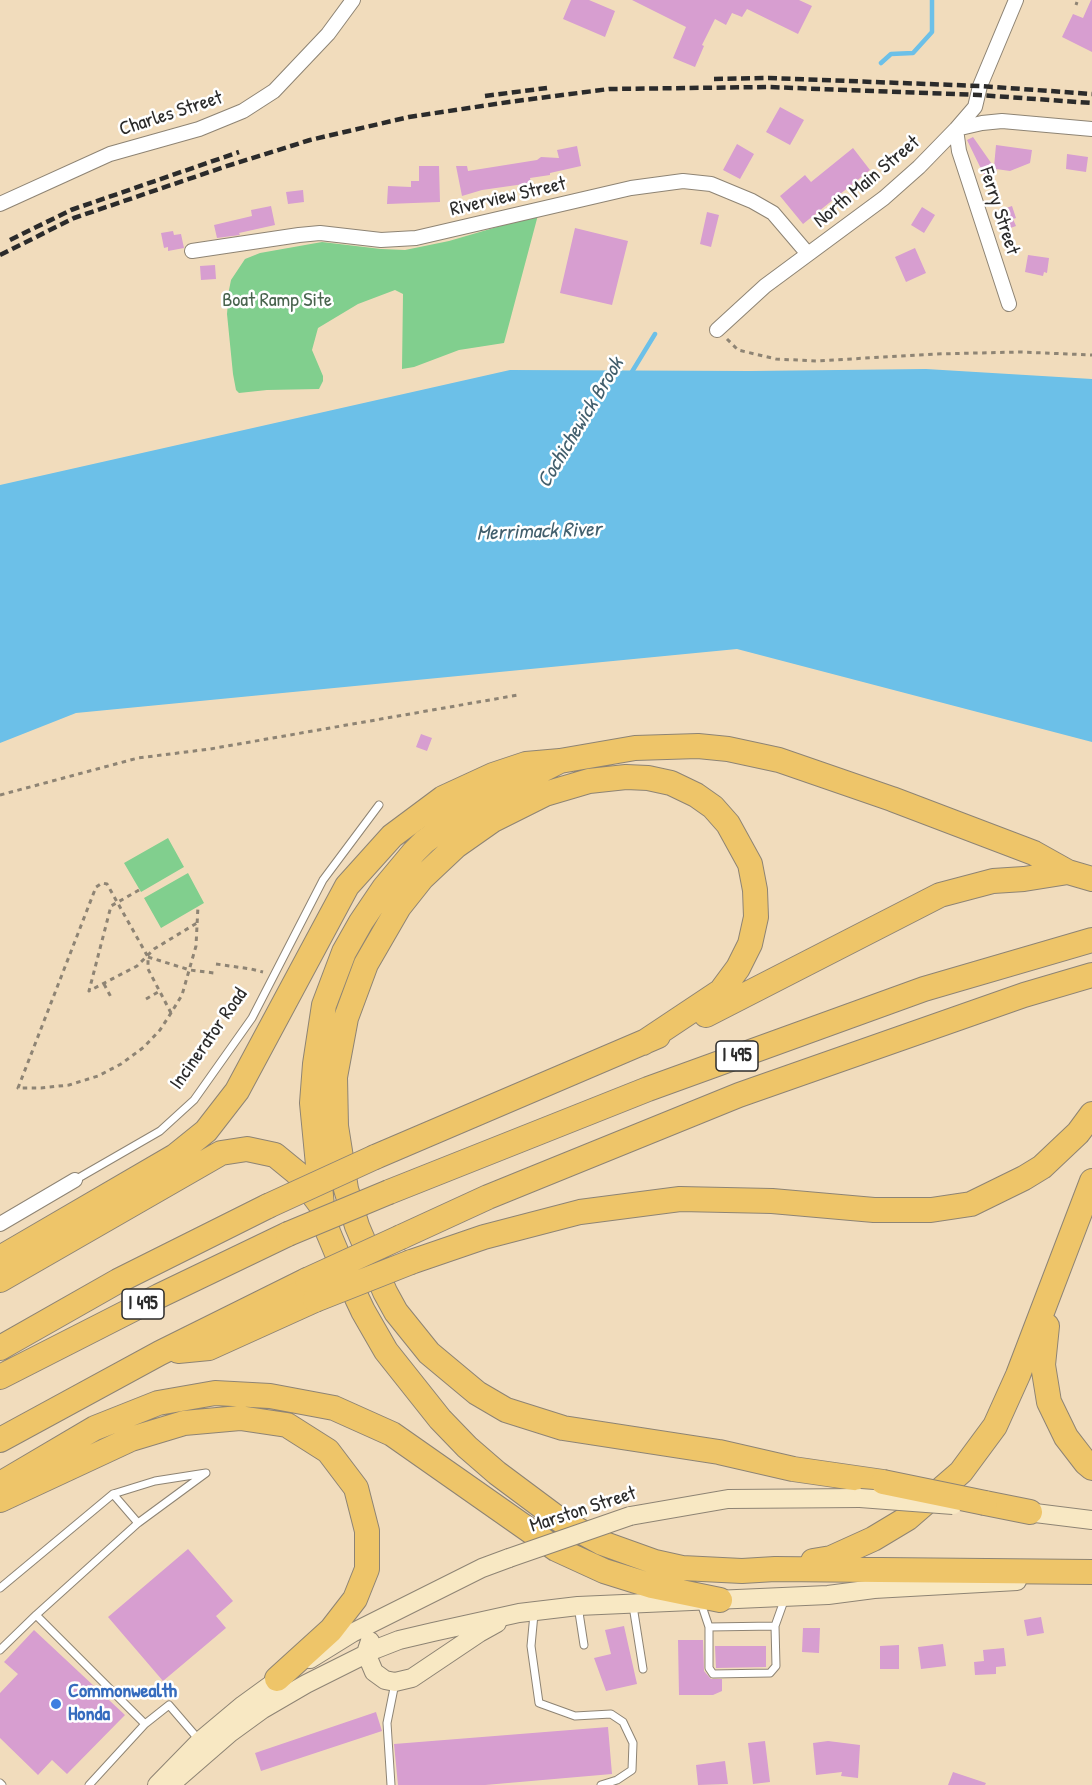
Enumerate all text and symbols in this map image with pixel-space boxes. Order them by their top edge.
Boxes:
street label: Charles Street [116,86,226,142]
street label: North Main Street [809,131,925,233]
street label: Ferry Street [974,164,1024,258]
street label: Riverview Street [448,172,568,222]
park label: Boat Ramp Site [222,289,332,313]
water label: Cochichewick Brook [532,353,630,493]
water label: Merrimack River [476,517,602,547]
street label: Incinerator Road [165,984,253,1094]
road number: I 495 [716,1041,758,1071]
road number: I 495 [122,1289,164,1319]
street label: Marston Street [527,1482,639,1538]
place label: Commonwealth Honda [68,1680,177,1727]
marker: Commonwealth Honda [49,1697,63,1711]

